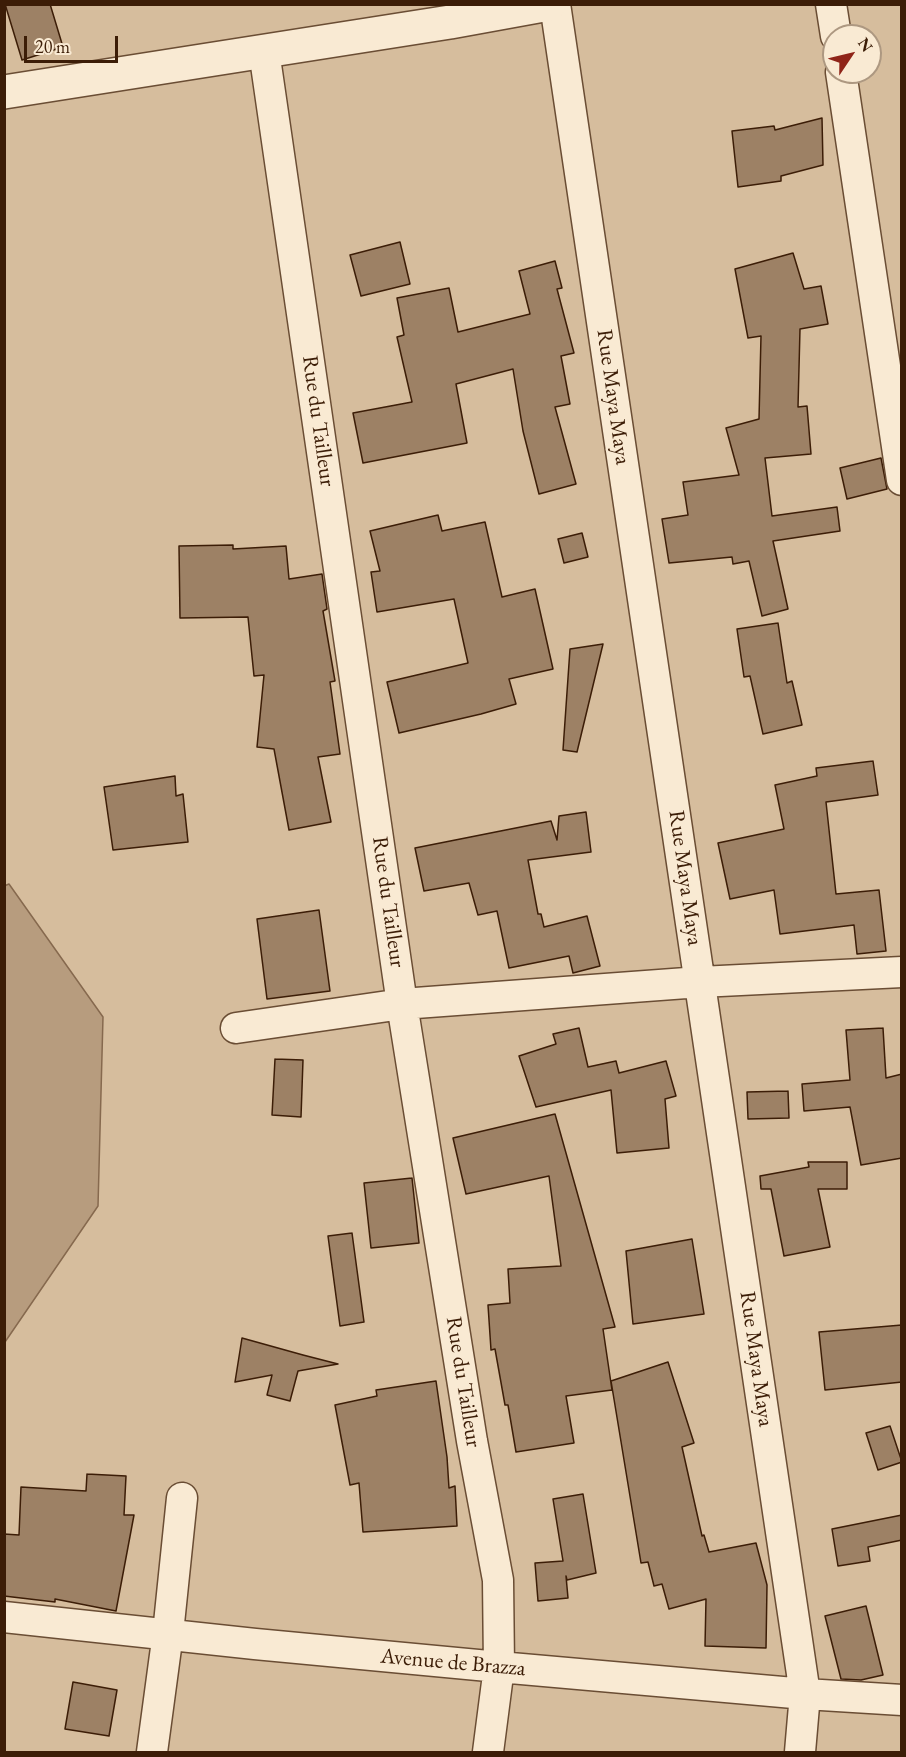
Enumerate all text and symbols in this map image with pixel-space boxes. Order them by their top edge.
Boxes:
scale bar [27,24,122,62]
north arrow [822,24,882,84]
text: N [853,33,878,56]
text: 20 m [35,35,70,58]
street label: Rue Maya Maya [590,327,636,467]
street label: Rue du Tailleur [296,354,340,488]
street label: Rue Maya Maya [662,808,708,948]
street label: Rue du Tailleur [366,835,410,969]
street label: Rue Maya Maya [733,1289,779,1429]
street label: Rue du Tailleur [440,1315,486,1449]
street label: Avenue de Brazza [379,1644,527,1682]

